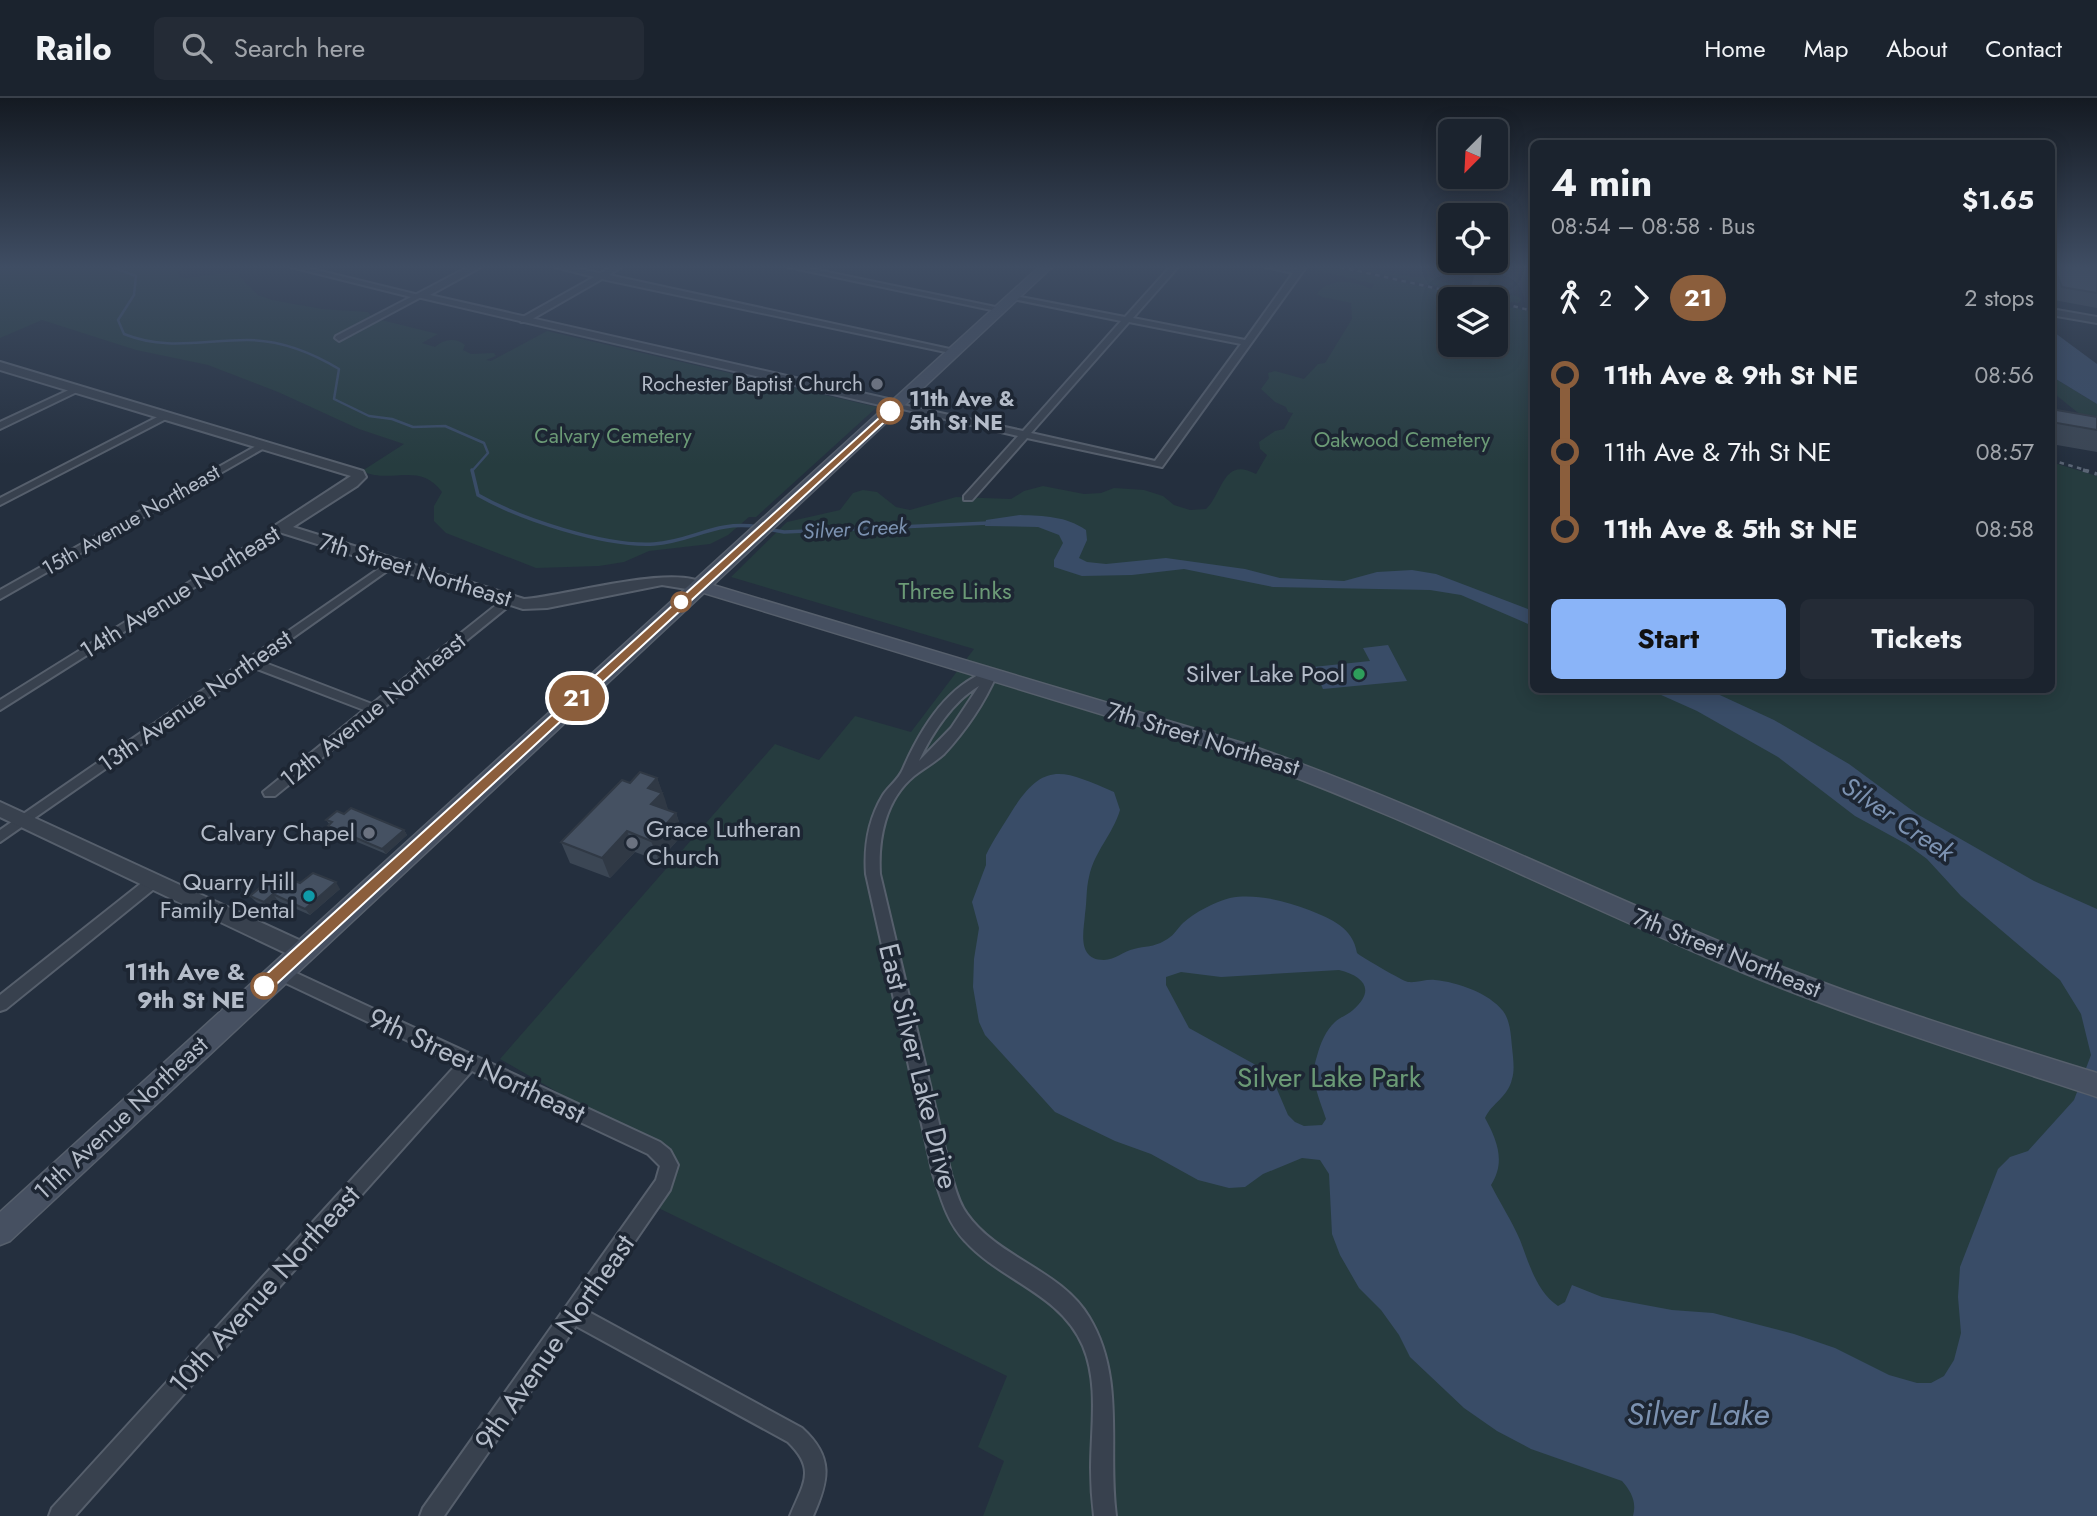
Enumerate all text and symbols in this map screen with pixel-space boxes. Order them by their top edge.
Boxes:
search box [154,17,644,80]
text: Railo [35,25,112,72]
icon: search [178,29,216,67]
text: Search here [234,29,365,67]
text: Home [1704,31,1766,66]
text: Map [1804,31,1848,66]
text: About [1886,31,1947,66]
text: Contact [1985,31,2062,66]
north arrow [1438,119,1508,189]
map controls [1438,119,1508,357]
text: 4 min [1551,155,1652,210]
text: $1.65 [1962,181,2034,219]
button: locate [1438,203,1508,273]
text: 08:54 – 08:58 · Bus [1551,209,1755,243]
icon: walk [1551,279,1589,317]
icon: forward [1622,279,1660,317]
text: 21 [1684,280,1712,315]
text: 2 [1599,281,1612,315]
text: 2 stops [1964,281,2034,315]
button: layers [1438,287,1508,357]
text: 11th Ave & 9th St NE [1603,356,1858,394]
text: 08:56 [1975,358,2034,392]
place label: Rochester Baptist Church [642,369,863,399]
marker: Rochester Baptist Church [869,376,885,392]
place label: 11th Ave & 5th St NE [909,384,1015,438]
marker: 11th Ave & 5th St NE [877,398,903,424]
park label: Calvary Cemetery [534,421,692,451]
park label: Oakwood Cemetery [1314,425,1491,455]
text: 11th Ave & 7th St NE [1603,433,1832,471]
text: 08:57 [1976,435,2034,469]
street label: 15th Avenue Northeast [37,457,225,583]
text: 11th Ave & 5th St NE [1603,510,1858,548]
water label: Silver Creek [802,511,909,547]
text: 08:58 [1975,512,2034,546]
street label: 14th Avenue Northeast [73,516,287,667]
street label: 7th Street Northeast [314,524,516,616]
park label: Three Links [898,573,1012,608]
unlabelled marker [671,592,691,612]
button: Start [1551,599,1786,679]
button: Tickets [1800,599,2034,679]
street label: 13th Avenue Northeast [91,620,299,781]
street label: 12th Avenue Northeast [272,624,473,795]
place label: Silver Lake Pool [1186,656,1345,691]
marker: Silver Lake Pool [1351,666,1367,682]
line badge: 21 [546,675,608,721]
text: 21 [563,680,591,715]
street label: 7th Street Northeast [1102,693,1304,785]
water label: Silver Creek [1834,767,1964,872]
place label: Grace Lutheran Church [646,811,801,874]
place label: Calvary Chapel [201,815,355,850]
marker: Calvary Chapel [361,825,377,841]
marker: Grace Lutheran Church [624,835,640,851]
place label: Quarry Hill Family Dental [160,864,295,927]
marker: Quarry Hill Family Dental [301,888,317,904]
street label: 7th Street Northeast [1628,899,1827,1006]
street label: East Silver Lake Drive [868,939,969,1193]
place label: 11th Ave & 9th St NE [124,954,245,1017]
marker: 11th Ave & 9th St NE [251,973,277,999]
street label: 9th Street Northeast [362,997,592,1134]
street label: 11th Avenue Northeast [26,1027,216,1208]
park label: Silver Lake Park [1237,1057,1422,1098]
street label: 10th Avenue Northeast [159,1176,370,1403]
street label: 9th Avenue Northeast [464,1226,645,1459]
water label: Silver Lake [1627,1391,1769,1437]

